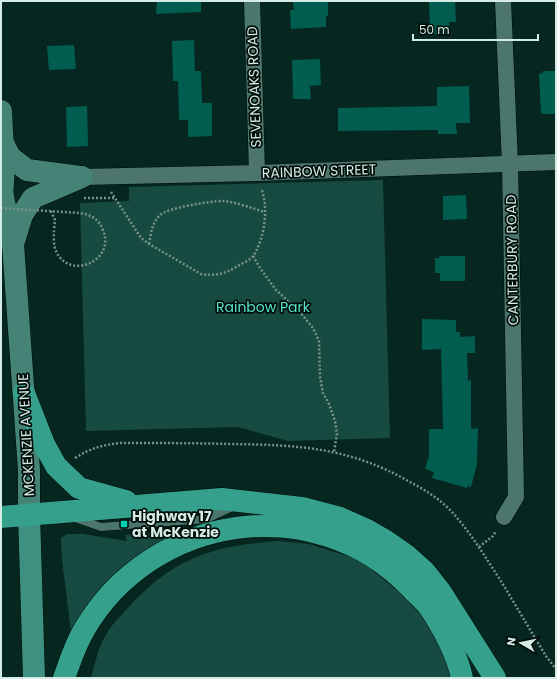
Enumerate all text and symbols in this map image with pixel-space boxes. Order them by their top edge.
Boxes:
scale bar [413,16,538,42]
text: 50 m [419,21,450,38]
street label: SEVENOAKS ROAD [242,26,266,148]
street label: RAINBOW STREET [261,159,377,183]
street label: CANTERBURY ROAD [501,194,523,326]
park label: Rainbow Park [216,297,311,317]
street label: MCKENZIE AVENUE [13,373,39,497]
place label: Highway 17 at McKenzie [132,506,219,542]
marker: Highway 17 at McKenzie [119,519,129,529]
north arrow [501,623,541,663]
text: N [503,636,520,647]

